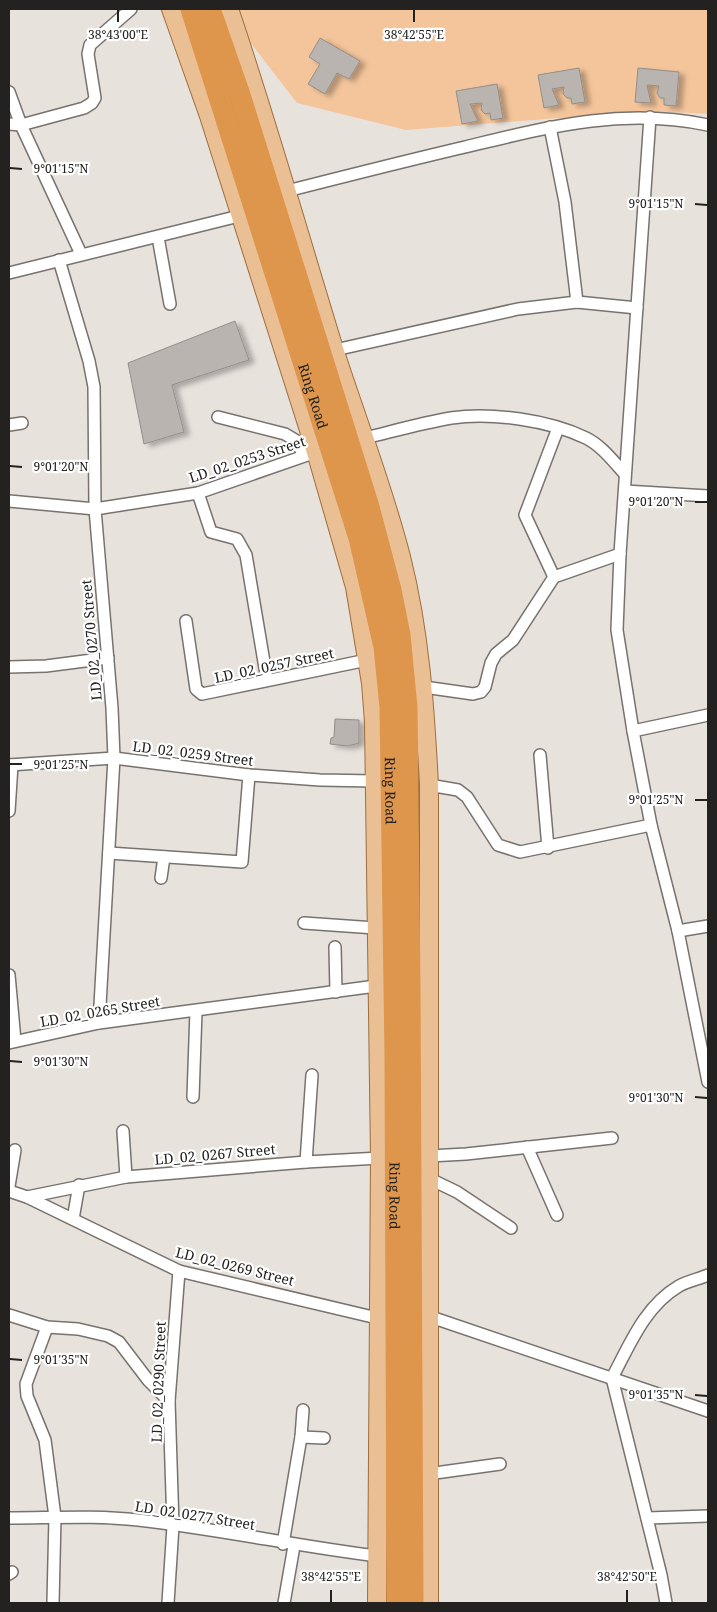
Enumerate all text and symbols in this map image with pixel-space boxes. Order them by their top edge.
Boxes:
text: 38°43'00"E [88,26,148,43]
text: 38°42'55"E [384,26,444,43]
text: 9°01'15"N [33,160,89,177]
text: 9°01'15"N [628,195,684,212]
street label: Ring Road [295,361,333,431]
street label: LD_02_0253 Street [186,431,308,487]
text: 9°01'20"N [33,458,89,475]
text: 9°01'20"N [628,493,684,510]
street label: LD_02_0270 Street [76,579,106,701]
street label: LD_02_0257 Street [213,643,335,687]
street label: LD_02_0259 Street [132,736,254,770]
text: 9°01'25"N [33,756,89,773]
street label: Ring Road [381,757,401,825]
text: 9°01'25"N [628,791,684,808]
street label: LD_02_0265 Street [39,991,161,1031]
text: 9°01'30"N [33,1053,89,1070]
text: 9°01'30"N [628,1089,684,1106]
street label: LD_02_0267 Street [154,1139,276,1169]
street label: Ring Road [386,1162,405,1230]
street label: LD_02_0269 Street [174,1242,296,1290]
street label: LD_02_0290 Street [146,1321,170,1443]
text: 9°01'35"N [33,1351,89,1368]
text: 9°01'35"N [628,1386,684,1403]
street label: LD_02_0277 Street [134,1496,257,1534]
text: 38°42'55"E [301,1568,361,1585]
text: 38°42'50"E [597,1568,657,1585]

